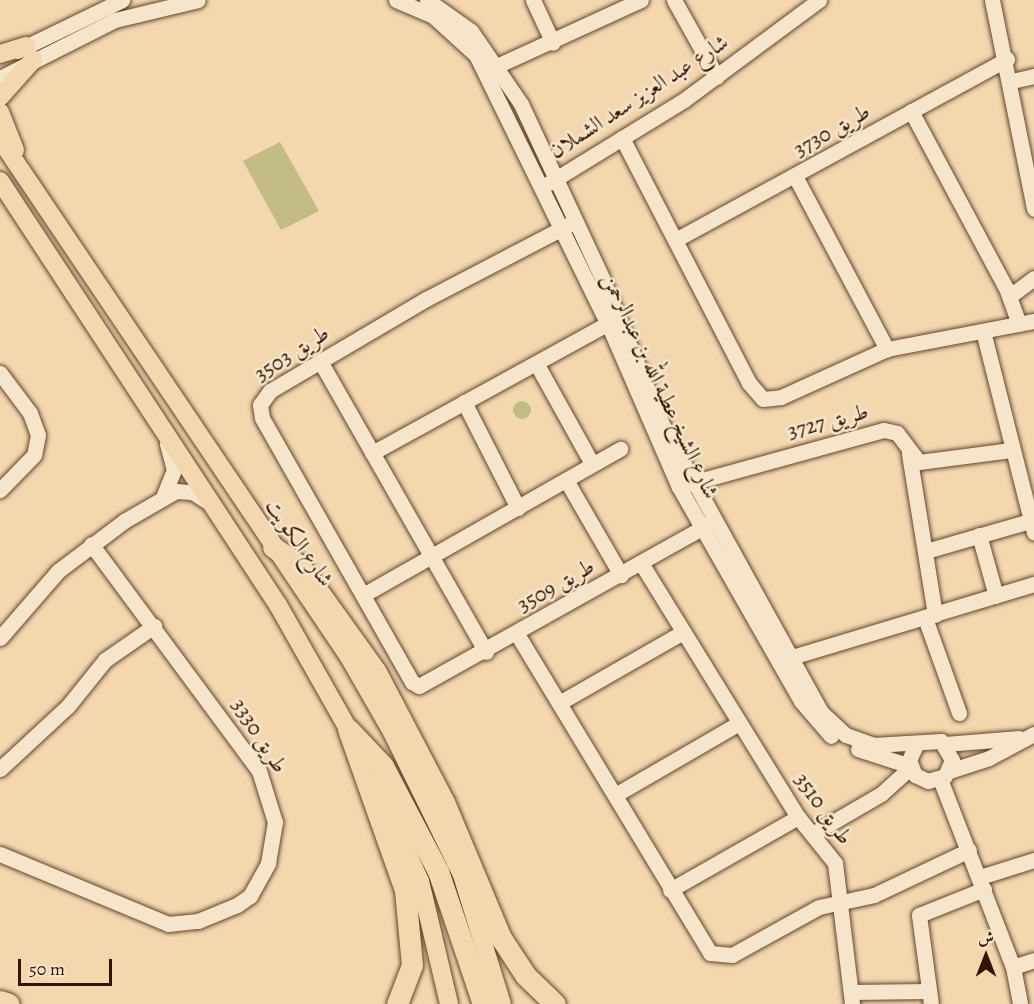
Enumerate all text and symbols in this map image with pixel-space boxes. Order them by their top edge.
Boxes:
street label: شارع عبد العزيز سعد الشملان [544,29,734,165]
street label: طريق 3730 [789,99,875,163]
street label: شارع الشيخ عطية الله بن عبدالرحمن [596,269,724,503]
street label: طريق 3503 [250,320,334,388]
street label: طريق 3727 [785,399,871,445]
street label: شارع الكويت [259,494,339,592]
street label: طريق 3509 [513,553,599,619]
street label: طريق 3330 [225,694,293,778]
street label: طريق 3510 [788,768,858,850]
north arrow [956,926,1016,986]
text: ش [978,927,994,949]
scale bar [21,947,116,985]
text: 50 m [29,957,65,981]

